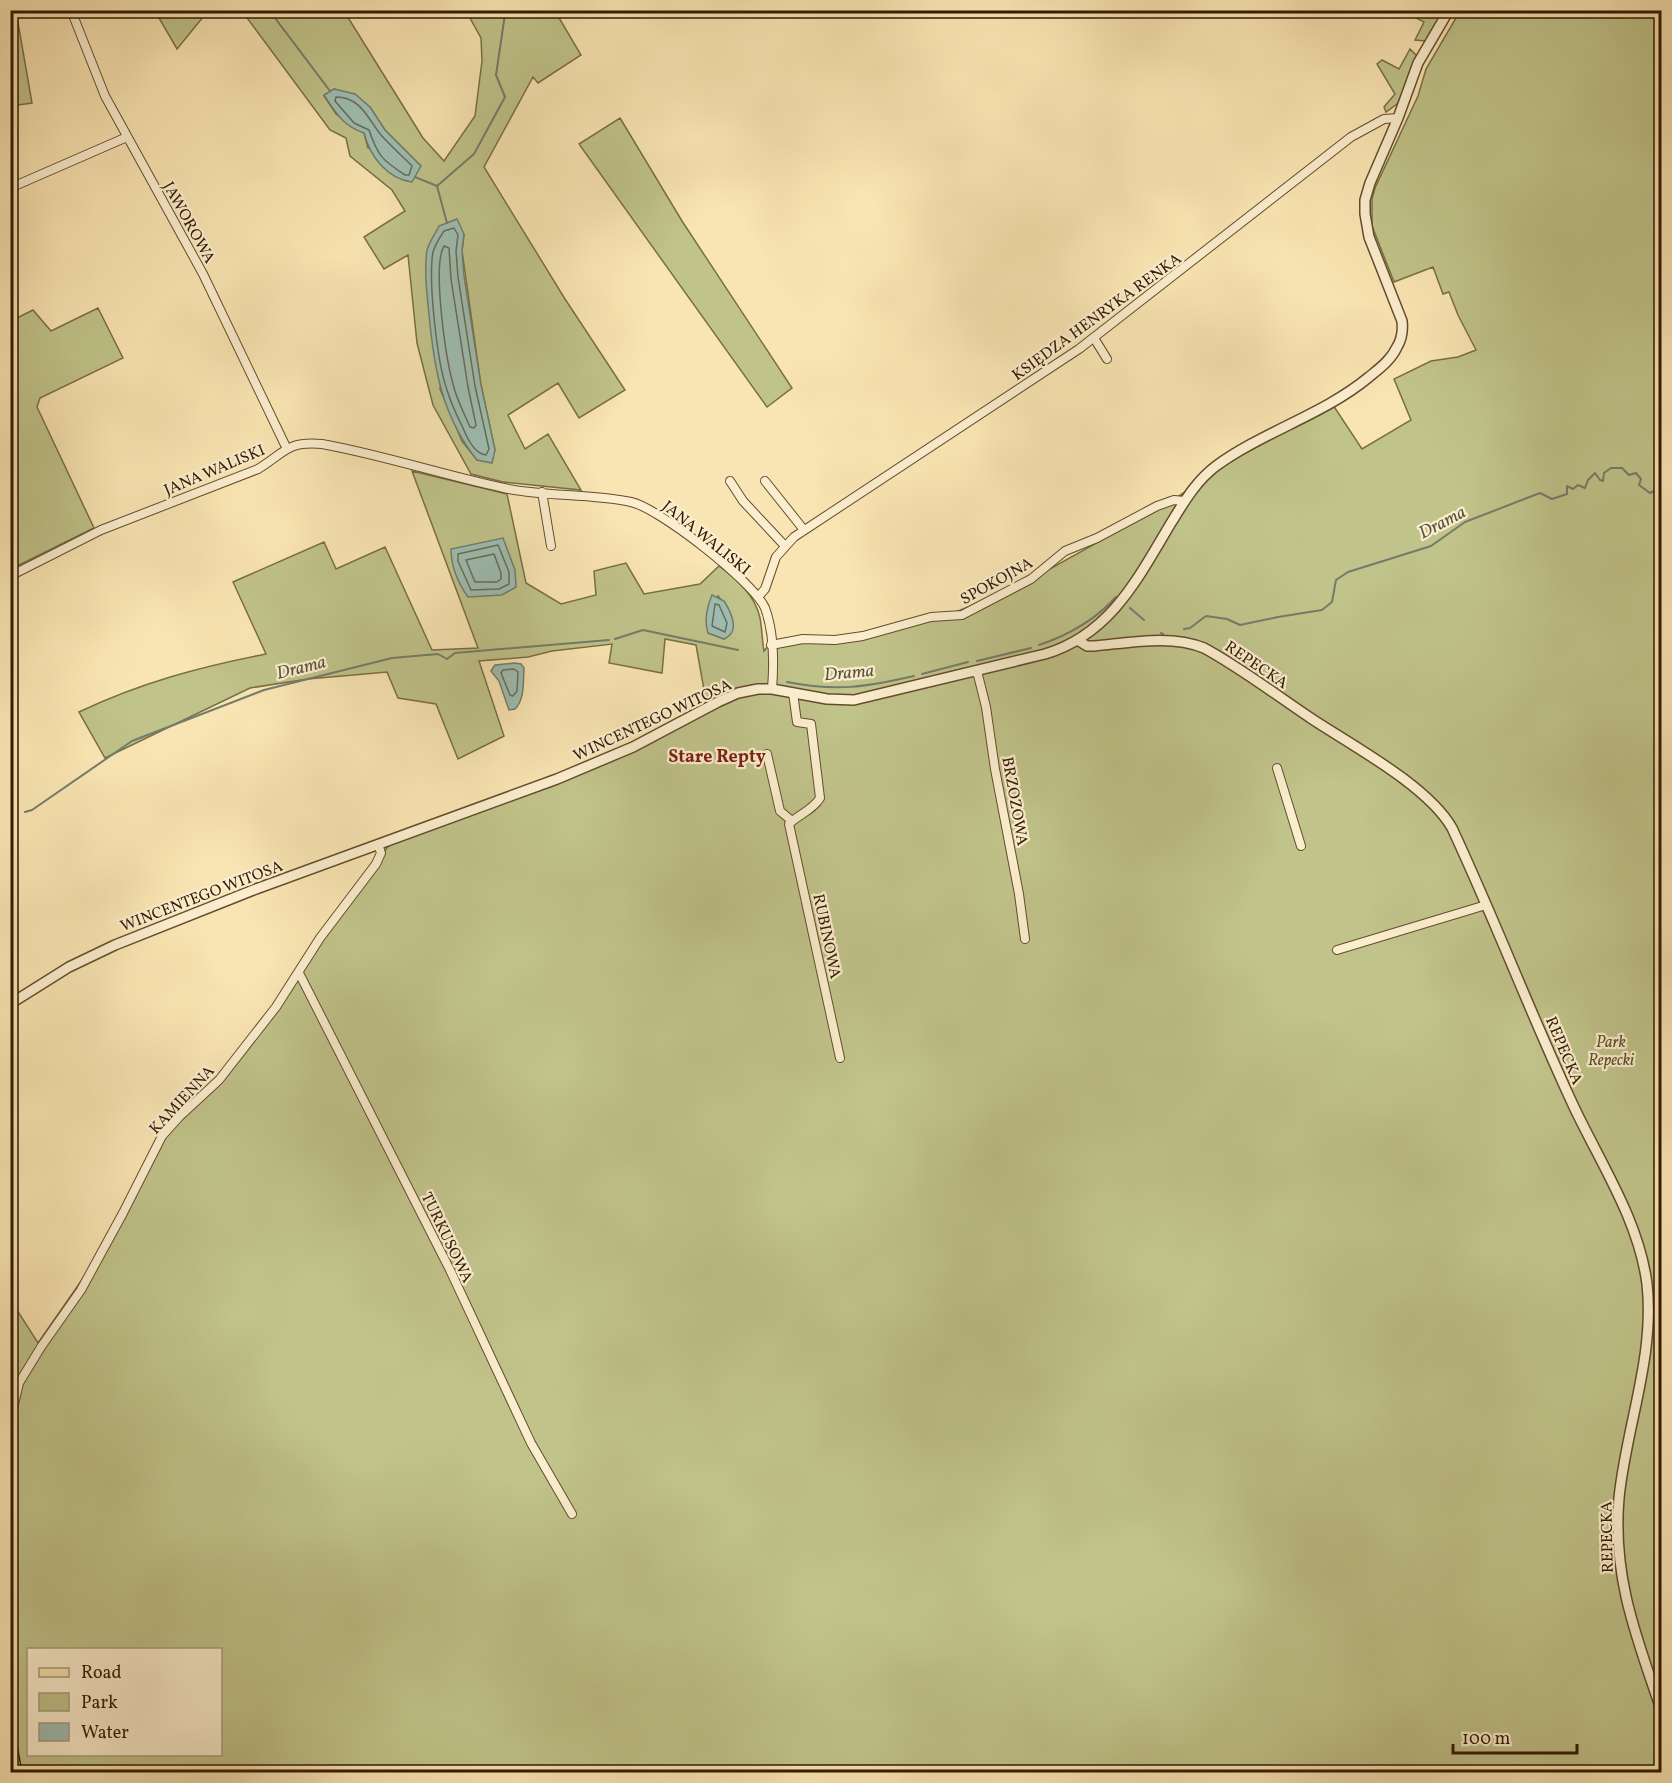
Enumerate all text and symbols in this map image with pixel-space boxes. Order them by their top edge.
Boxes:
street label: JAWOROWA [157,178,220,268]
street label: KSIĘDZA HENRYKA RENKA [1008,249,1186,387]
street label: JANA WALISKI [161,440,269,502]
street label: JANA WALISKI [657,496,755,581]
water label: Drama [1415,500,1471,546]
street label: SPOKOJNA [957,553,1037,611]
street label: REPECKA [1220,636,1292,695]
water label: Drama [274,650,329,687]
water label: Drama [823,659,875,688]
street label: WINCENTEGO WITOSA [570,674,736,767]
district label: Stare Repty [668,745,766,770]
street label: BRZOZOWA [995,755,1033,848]
street label: WINCENTEGO WITOSA [117,856,286,938]
street label: RUBINOWA [806,892,846,981]
street label: REPECKA [1539,1013,1587,1088]
park label: Park Repecki [1588,1032,1635,1072]
street label: KAMIENNA [145,1061,220,1140]
street label: TURKUSOWA [415,1189,478,1287]
street label: REPECKA [1596,1501,1620,1573]
legend [27,1648,222,1756]
text: Road [81,1661,122,1686]
text: Park [81,1691,118,1716]
scale bar [1453,1717,1578,1755]
text: Water [81,1721,129,1746]
text: 100 m [1462,1727,1511,1752]

